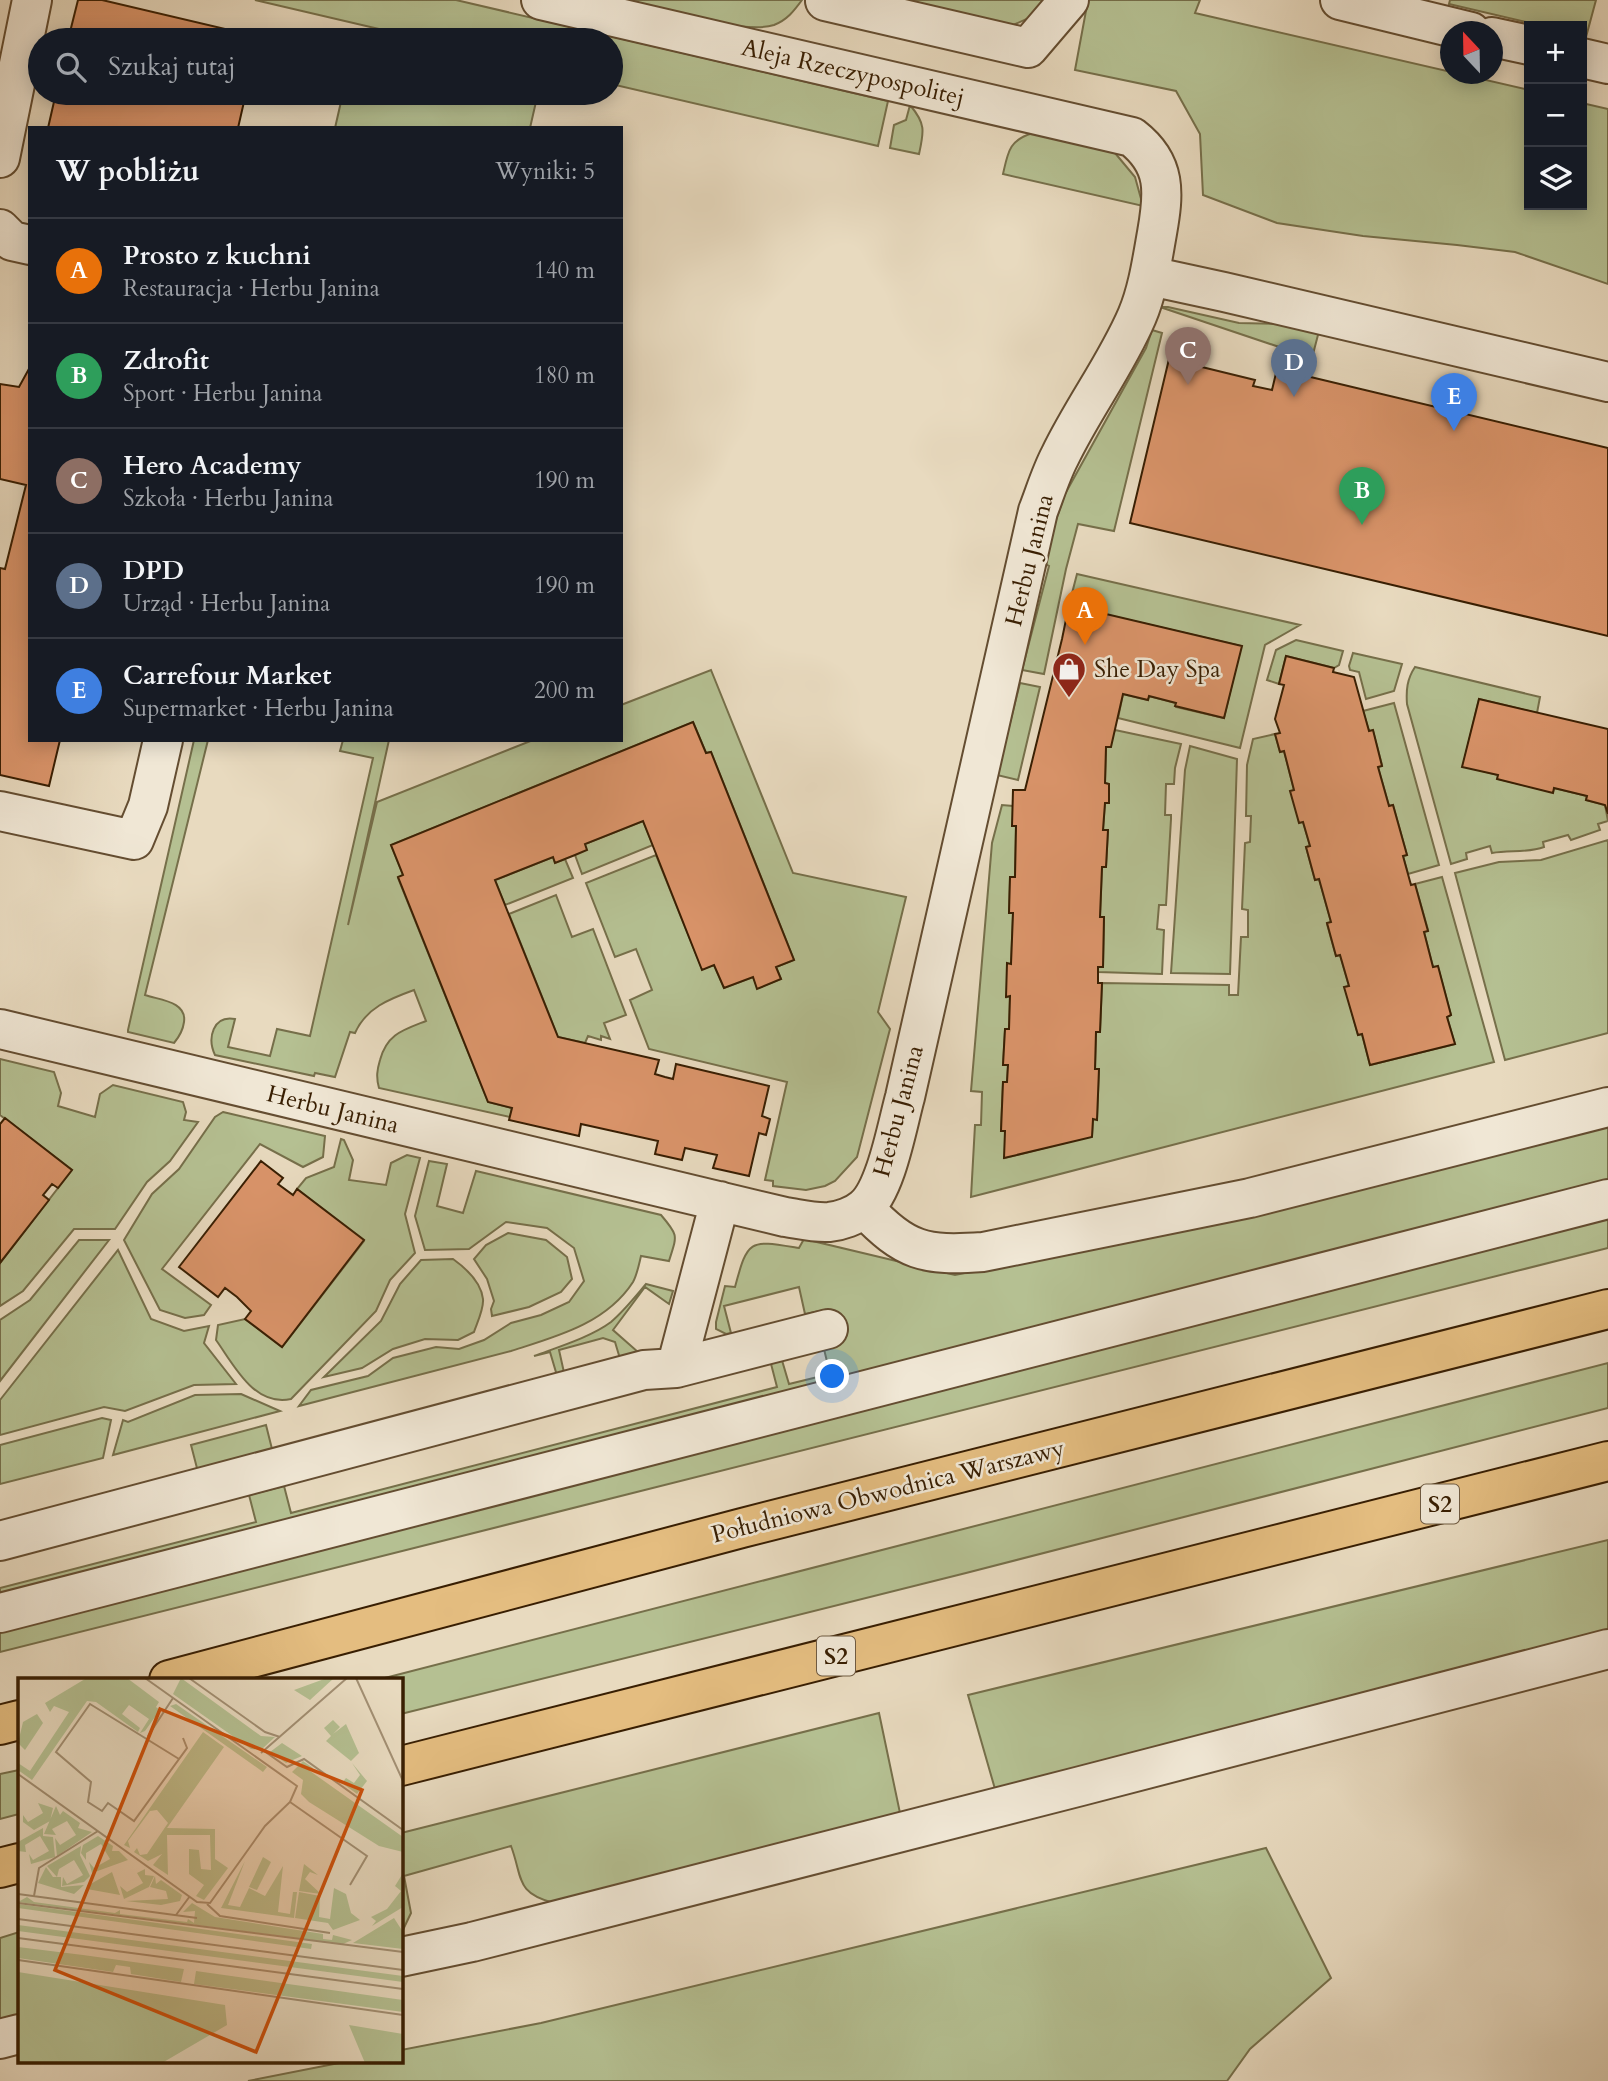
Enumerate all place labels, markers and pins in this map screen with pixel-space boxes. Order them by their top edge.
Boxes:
pin: C [1165,327,1211,385]
pin: D [1271,339,1317,397]
pin: E [1431,373,1477,431]
pin: B [1339,467,1385,525]
pin: A [1062,587,1108,645]
shop icon: She Day Spa [1050,650,1088,699]
place label: She Day Spa [1094,653,1221,686]

